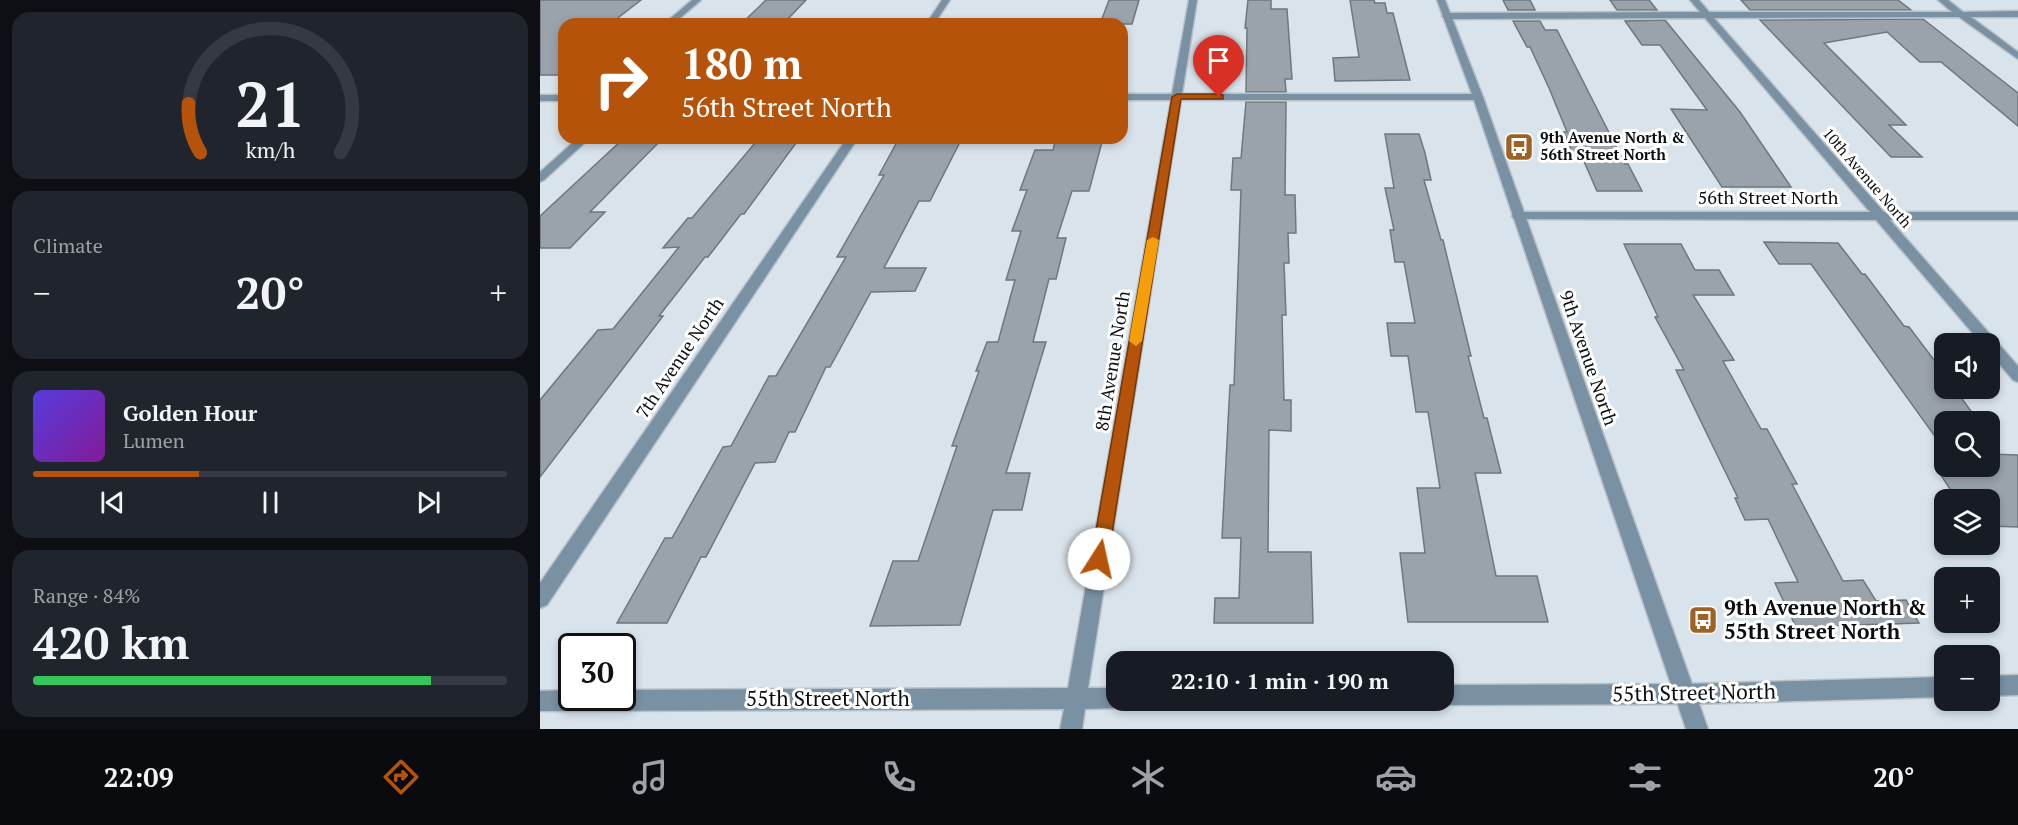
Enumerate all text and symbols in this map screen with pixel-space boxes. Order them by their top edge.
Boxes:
text: 180 m [681,35,802,91]
pin [1193,35,1244,97]
icon: right [582,42,660,120]
icon: arrive [1202,44,1235,77]
text: 21 [235,62,305,145]
text: 56th Street North [681,89,892,125]
street label: 10th Avenue North [1819,123,1917,232]
place label: 9th Avenue North & 56th Street North [1540,127,1685,164]
bus stop icon: 9th Avenue North & 56th Street North [1503,131,1535,163]
text: km/h [245,136,295,164]
street label: 56th Street North [1698,185,1839,209]
text: Climate [33,232,103,259]
text: 20° [235,262,305,322]
text: − [33,271,51,314]
text: + [489,271,507,314]
street label: 9th Avenue North [1555,287,1623,429]
street label: 8th Avenue North [1089,289,1135,433]
street label: 7th Avenue North [630,292,729,422]
map controls [1934,333,2000,711]
button: sound [1934,333,2000,399]
text: Golden Hour [123,398,257,427]
button: search [1934,411,2000,477]
text: Lumen [123,427,185,454]
icon: previous [96,486,129,519]
icon: pause [254,486,287,519]
icon: next [412,486,445,519]
button: layers [1934,489,2000,555]
position arrow [1067,527,1131,591]
button: + [1934,567,2000,633]
text: Range · 84% [33,582,140,609]
place label: 9th Avenue North & 55th Street North [1724,593,1926,645]
bus stop icon: 9th Avenue North & 55th Street North [1687,604,1719,636]
text: 420 km [33,612,189,672]
speed limit sign: 30 [558,633,636,711]
button: − [1934,645,2000,711]
text: 22:10 · 1 min · 190 m [1171,666,1389,695]
street label: 55th Street North [1612,677,1776,707]
street label: 55th Street North [746,684,910,712]
icon: directions [380,756,422,798]
icon: music [629,756,671,798]
icon: phone [878,756,920,798]
icon: climate [1127,756,1169,798]
icon: car [1375,756,1417,798]
icon: filters [1624,756,1666,798]
text: 22:09 [103,759,174,795]
text: 20° [1873,759,1915,795]

